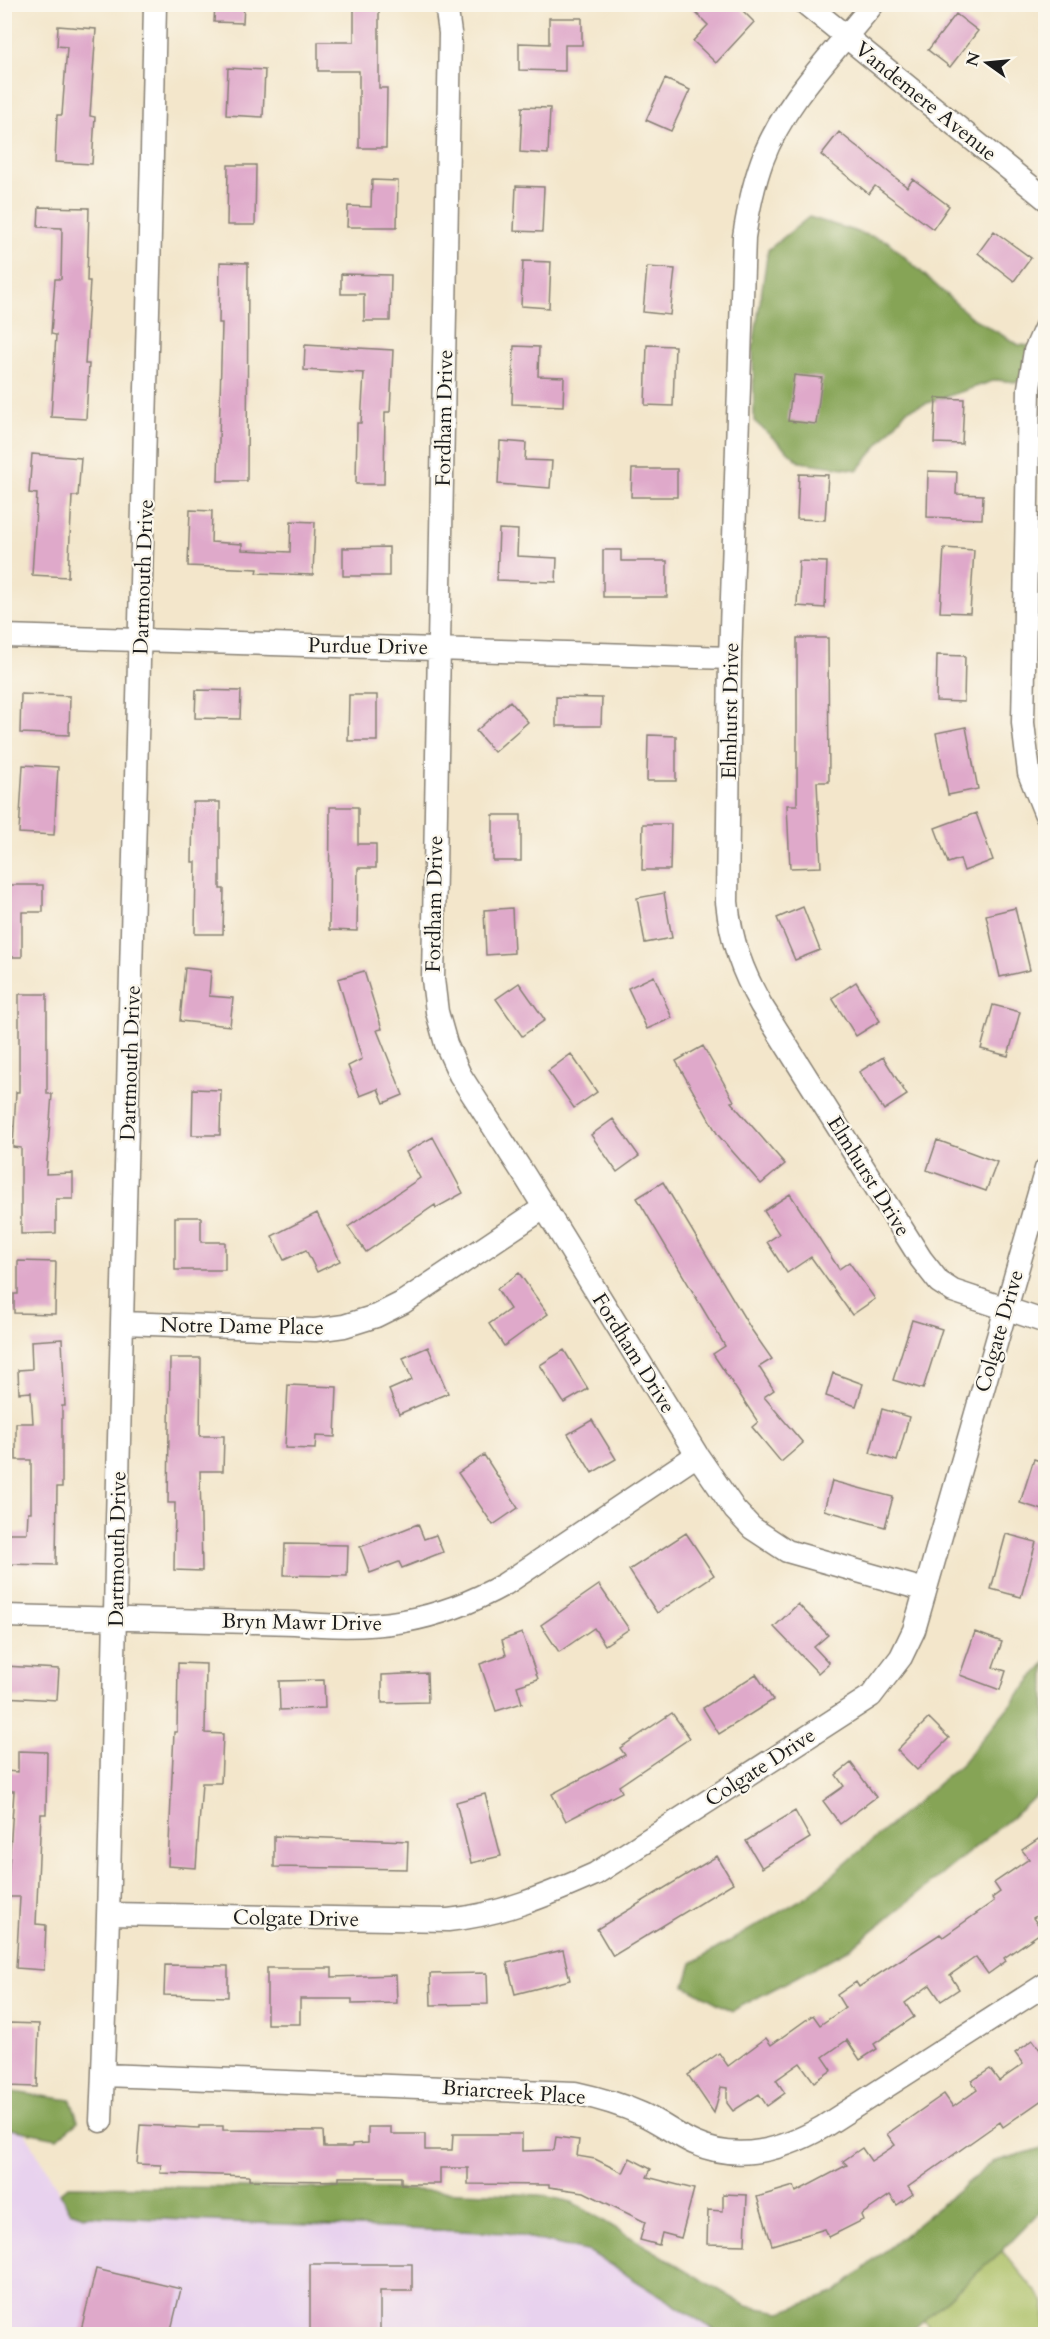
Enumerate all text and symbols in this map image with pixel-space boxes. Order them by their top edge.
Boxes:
north arrow [957,33,1017,93]
street label: Vandemere Avenue [848,35,1003,168]
text: N [961,50,986,69]
street label: Fordham Drive [429,349,460,487]
street label: Dartmouth Drive [126,499,161,655]
street label: Purdue Drive [308,631,428,662]
street label: Elmhurst Drive [715,642,746,780]
street label: Fordham Drive [419,835,450,973]
street label: Dartmouth Drive [113,985,148,1141]
street label: Elmhurst Drive [820,1111,917,1242]
street label: Colgate Drive [968,1266,1031,1396]
street label: Fordham Drive [585,1288,682,1419]
street label: Notre Dame Place [160,1311,324,1342]
street label: Dartmouth Drive [102,1471,133,1627]
street label: Bryn Mawr Drive [222,1607,382,1638]
street label: Colgate Drive [699,1721,821,1814]
street label: Colgate Drive [233,1903,359,1934]
street label: Briarcreek Place [441,2073,587,2112]

